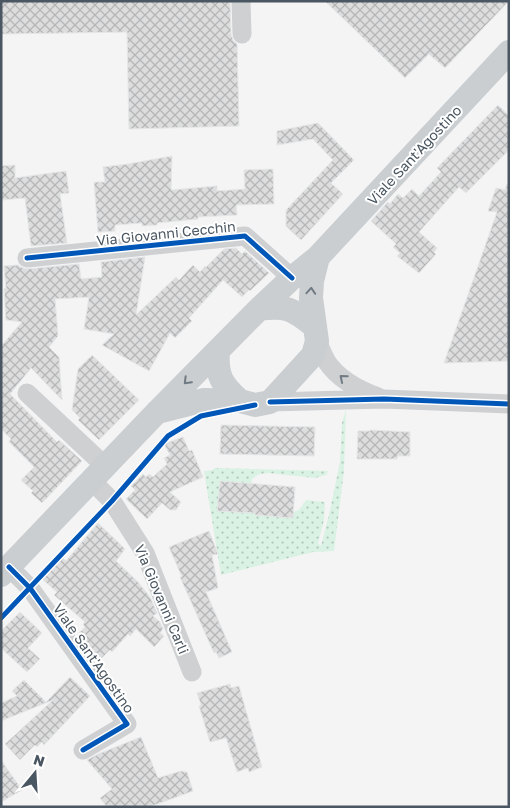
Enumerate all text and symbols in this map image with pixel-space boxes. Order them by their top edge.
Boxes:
street label: Viale Sant'Agostino [363,102,465,208]
street label: Via Giovanni Cecchin [96,217,236,249]
one-way arrow [306,287,317,295]
one-way arrow [340,374,349,383]
one-way arrow [184,376,193,385]
street label: Via Giovanni Carli [131,542,193,656]
street label: Viale Sant'Agostino [50,600,138,716]
north arrow [10,748,60,798]
text: N [31,750,47,770]

